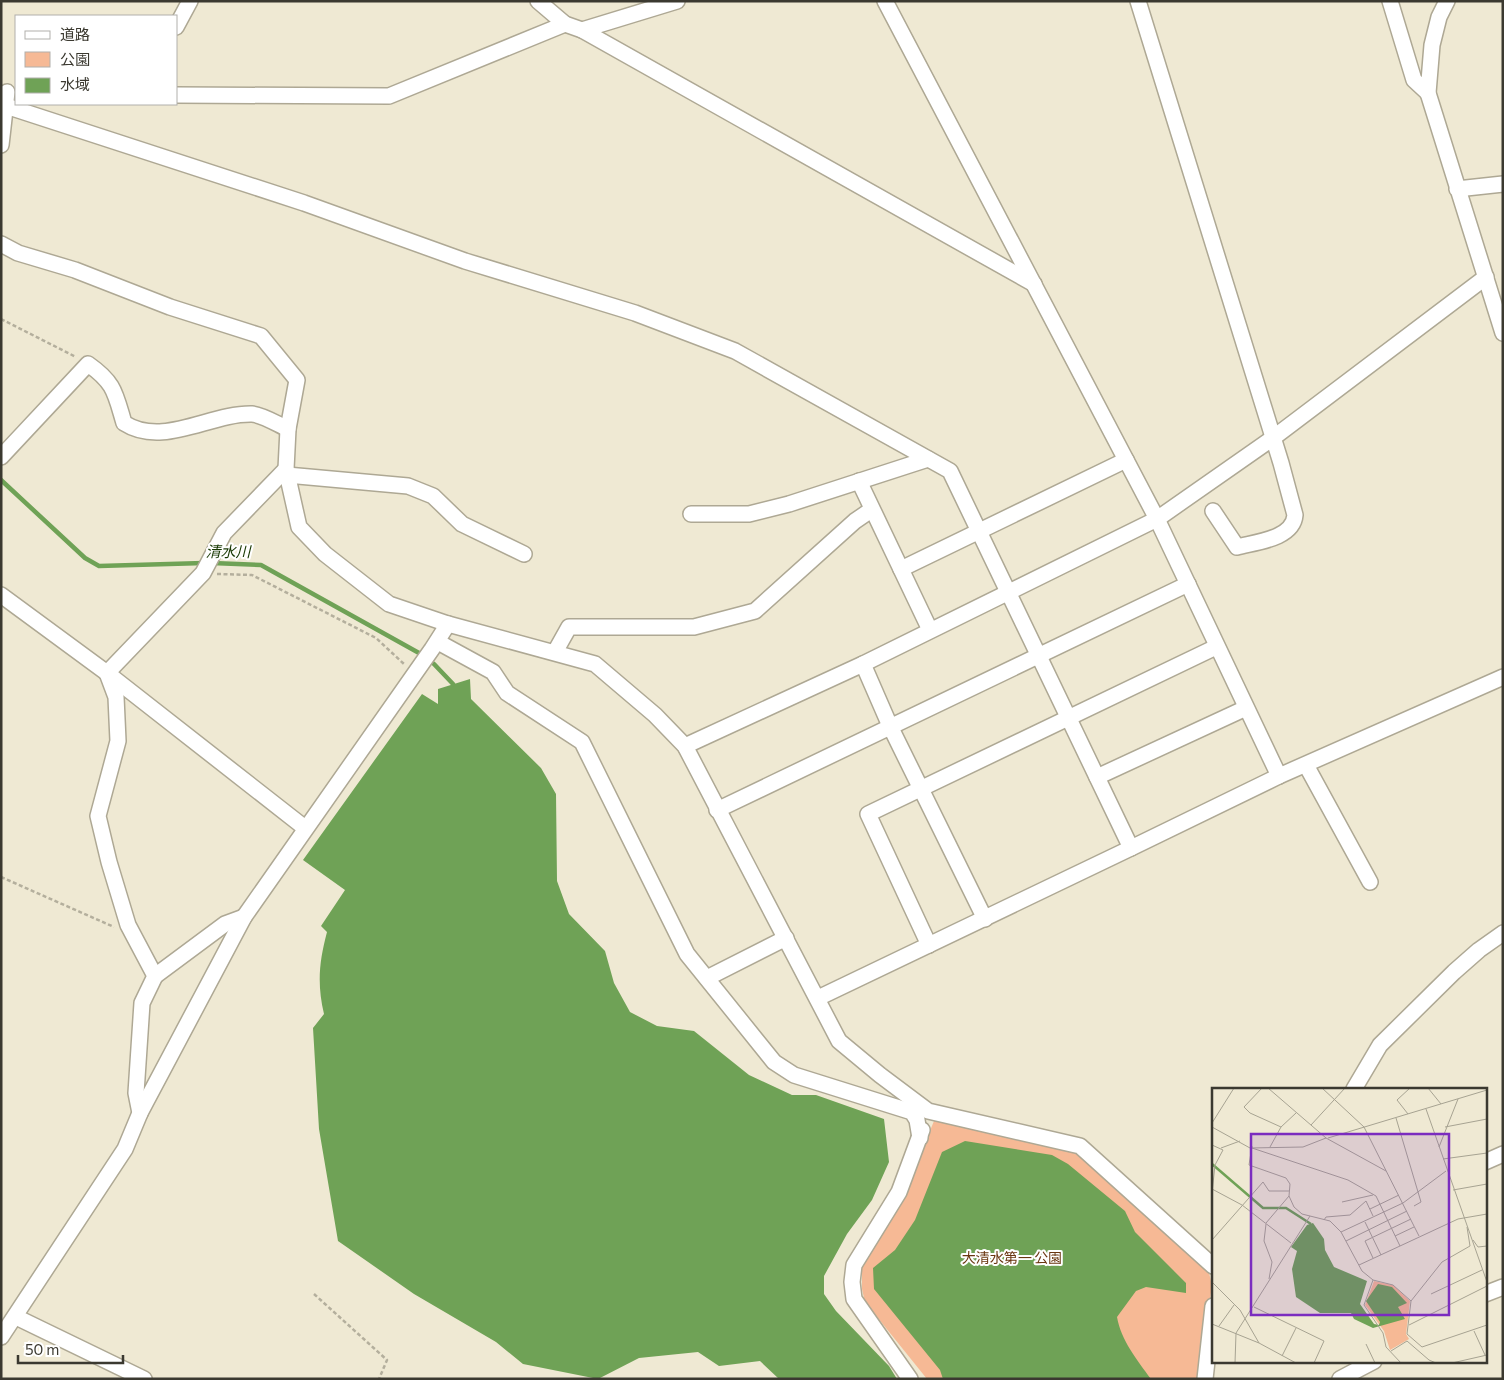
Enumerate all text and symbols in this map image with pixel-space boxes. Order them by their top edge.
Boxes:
legend [15,15,178,105]
text: 道路 [60,25,90,43]
text: 公園 [60,50,90,68]
text: 水域 [60,75,90,93]
water label: 清水川 [205,542,252,560]
inset map [1212,1088,1486,1362]
park label: 大清水第一 公園 [962,1249,1062,1266]
scale bar [18,1332,122,1364]
text: 50 m [25,1340,59,1358]

